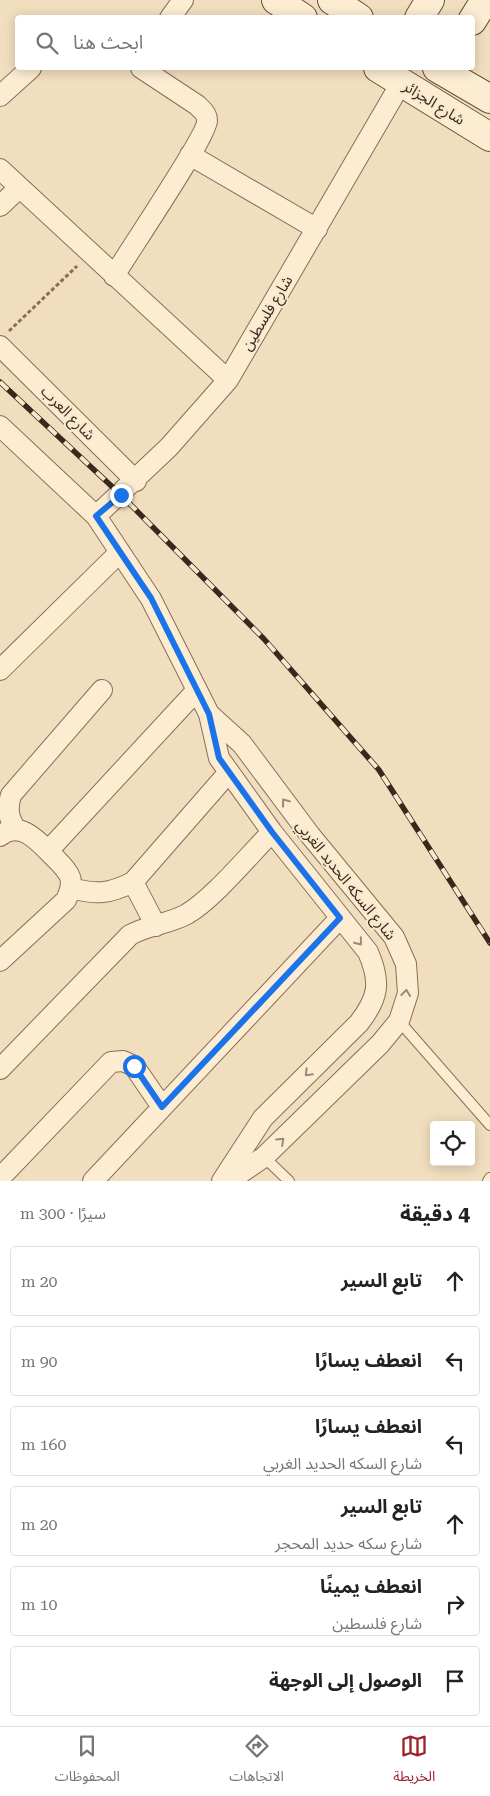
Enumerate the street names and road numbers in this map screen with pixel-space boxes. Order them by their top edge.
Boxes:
street label: شارع الجزائر [397,77,468,132]
street label: شارع فلسطين [238,272,299,355]
street label: شارع العرب [35,382,99,446]
street label: شارع السكه الحديد الغربي [290,816,400,946]

